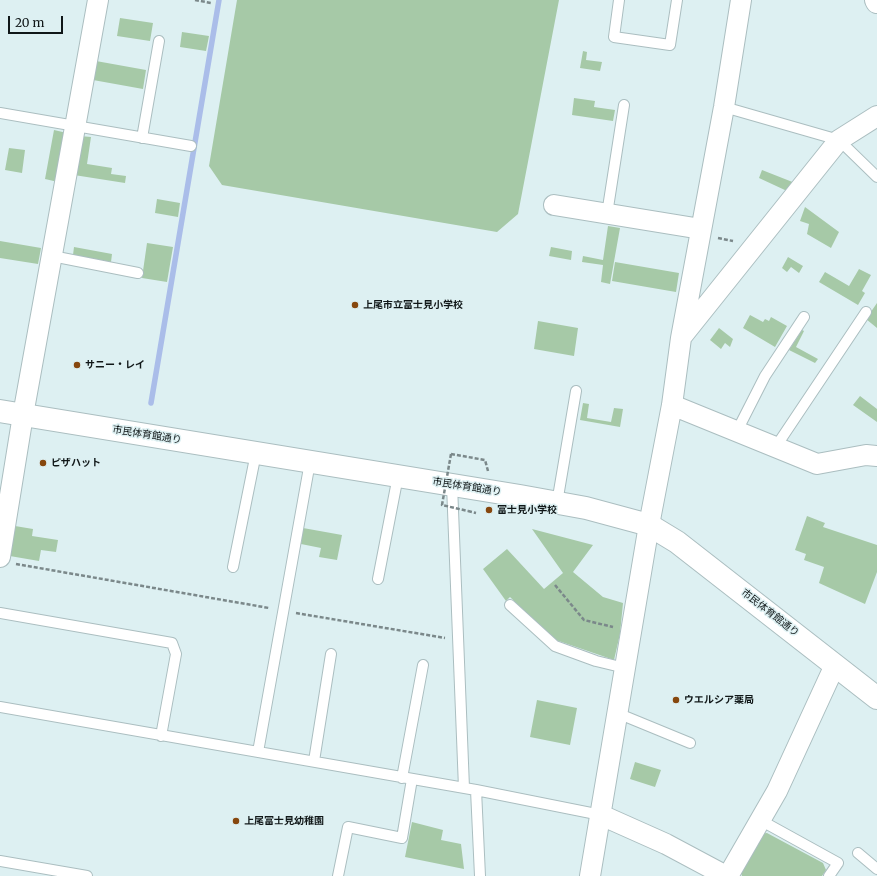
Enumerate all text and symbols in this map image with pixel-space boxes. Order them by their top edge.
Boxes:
scale bar [10,8,65,34]
text: 20 m [15,15,44,30]
place label: 上尾市立富士見小学校 [363,299,463,311]
marker: 上尾市立富士見小学校 [350,300,360,310]
place label: サニー・レイ [85,359,145,371]
marker: サニー・レイ [72,360,82,370]
street label: 市民体育館通り [111,424,183,446]
place label: ピザハット [51,457,101,469]
marker: ピザハット [38,458,48,468]
street label: 市民体育館通り [431,476,503,498]
place label: 富士見小学校 [497,504,557,516]
marker: 富士見小学校 [484,505,494,515]
street label: 市民体育館通り [739,587,801,639]
place label: ウエルシア薬局 [684,694,754,706]
marker: ウエルシア薬局 [671,695,681,705]
place label: 上尾富士見幼稚園 [244,815,324,827]
marker: 上尾富士見幼稚園 [231,816,241,826]

